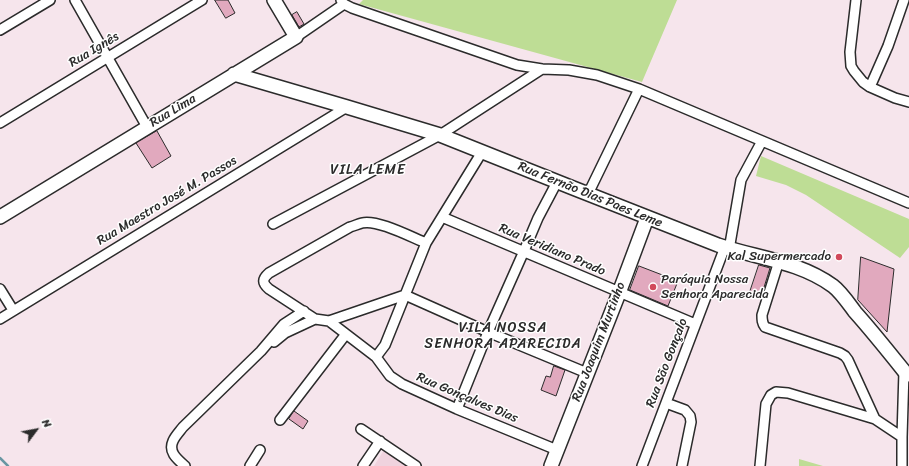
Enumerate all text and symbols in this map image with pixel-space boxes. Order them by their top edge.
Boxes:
street label: Rua Ignês [66,29,122,71]
street label: Rua Lima [147,91,199,131]
street label: Rua Maestro José M. Passos [94,153,240,249]
street label: Rua Fernão Dias Paes Leme [515,159,665,231]
district label: VILA LEME [330,162,406,178]
street label: Rua Veridiano Prado [496,220,608,280]
place label: Kal Supermercado [727,249,831,265]
marker: Kal Supermercado [834,252,844,262]
place label: Paróquia Nossa Senhora Aparecida [661,272,769,303]
street label: Rua Joaquim Murtinho [569,280,629,404]
marker: Paróquia Nossa Senhora Aparecida [648,282,658,292]
street label: Rua São Gonçalo [643,316,691,410]
district label: VILA NOSSA SENHORA APARECIDA [425,320,581,352]
street label: Rua Gonçalves Dias [414,370,520,426]
north arrow [16,410,56,450]
text: N [37,415,57,432]

